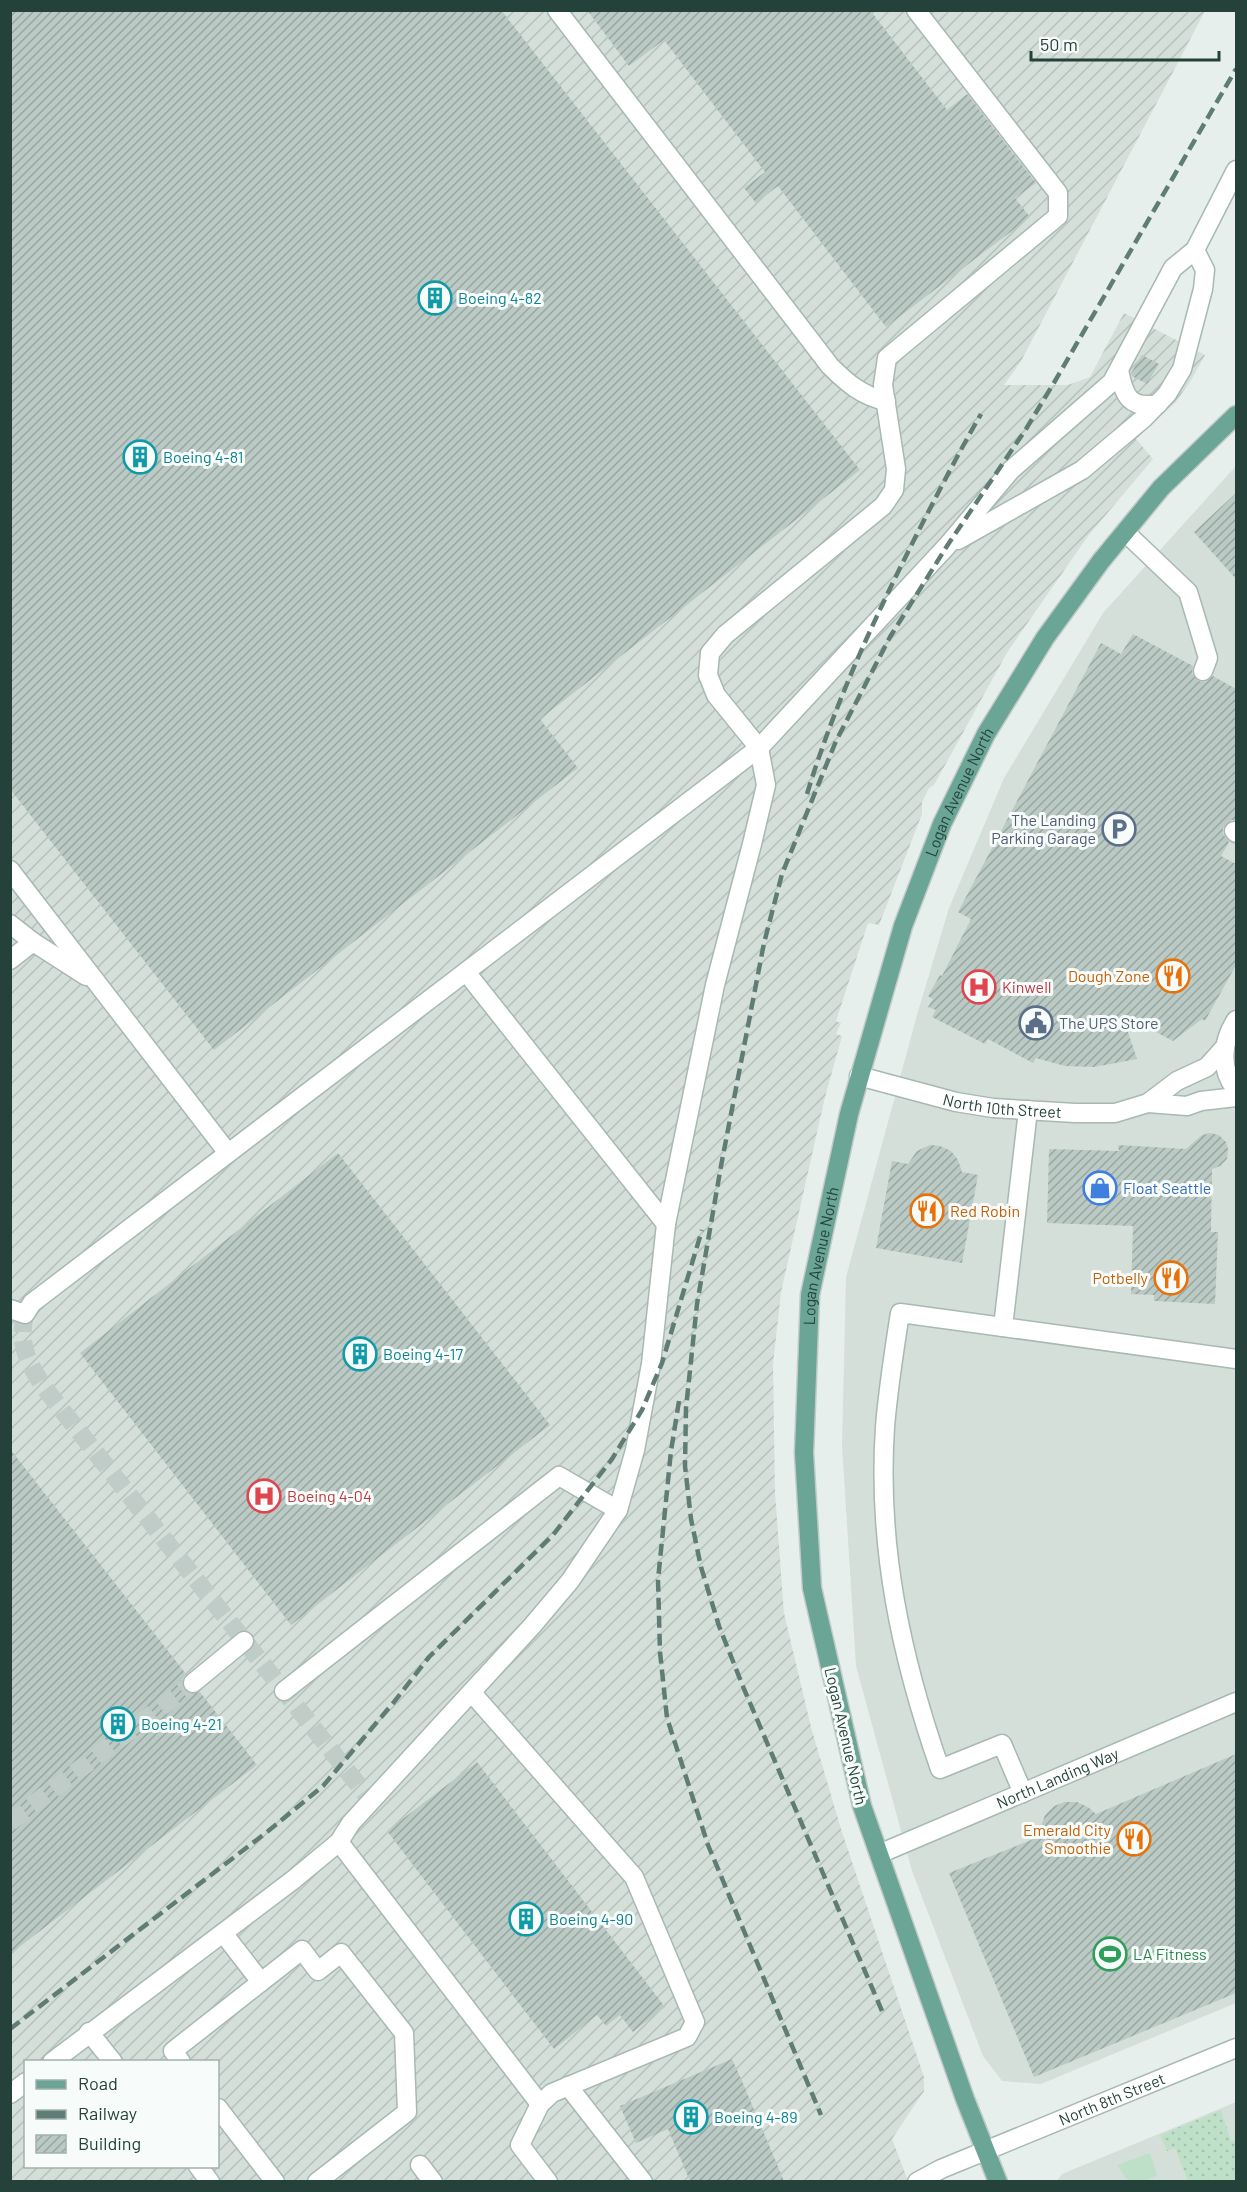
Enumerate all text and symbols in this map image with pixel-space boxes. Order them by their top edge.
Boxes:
scale bar [1031,24,1218,62]
text: 50 m [1040,33,1078,55]
building icon: Boeing 4-82 [417,280,453,316]
place label: Boeing 4-82 [458,288,542,307]
building icon: Boeing 4-81 [122,439,158,475]
place label: Boeing 4-81 [163,447,243,466]
street label: Logan Avenue North [920,723,997,859]
place label: The Landing Parking Garage [991,810,1096,847]
parking icon: The Landing Parking Garage [1101,811,1137,847]
restaurant icon: Dough Zone [1155,958,1191,994]
place label: Dough Zone [1068,966,1150,985]
hospital icon: Kinwell [961,969,997,1005]
place label: Kinwell [1002,977,1052,996]
public building icon: The UPS Store [1018,1005,1054,1041]
place label: The UPS Store [1059,1013,1159,1032]
street label: North 10th Street [941,1089,1062,1121]
shop icon: Float Seattle [1082,1170,1118,1206]
place label: Float Seattle [1123,1178,1211,1197]
street label: Logan Avenue North [799,1185,842,1326]
restaurant icon: Red Robin [909,1193,945,1229]
place label: Red Robin [950,1201,1020,1220]
restaurant icon: Potbelly [1153,1260,1189,1296]
place label: Potbelly [1092,1268,1149,1287]
building icon: Boeing 4-17 [342,1336,378,1372]
place label: Boeing 4-17 [383,1344,463,1363]
hospital icon: Boeing 4-04 [246,1478,282,1514]
place label: Boeing 4-04 [287,1486,372,1505]
street label: Logan Avenue North [821,1665,872,1806]
building icon: Boeing 4-21 [100,1706,136,1742]
place label: Boeing 4-21 [141,1714,222,1733]
street label: North Landing Way [993,1743,1122,1812]
place label: Emerald City Smoothie [1023,1820,1112,1857]
restaurant icon: Emerald City Smoothie [1116,1821,1152,1857]
building icon: Boeing 4-90 [508,1901,544,1937]
place label: Boeing 4-90 [549,1909,633,1928]
sports icon: LA Fitness [1092,1936,1128,1972]
place label: LA Fitness [1133,1944,1207,1963]
legend [24,2060,219,2168]
street label: North 8th Street [1056,2068,1168,2129]
text: Road [78,2072,118,2094]
building icon: Boeing 4-89 [673,2099,709,2135]
text: Railway [78,2102,137,2124]
place label: Boeing 4-89 [714,2107,798,2126]
text: Building [78,2132,141,2154]

